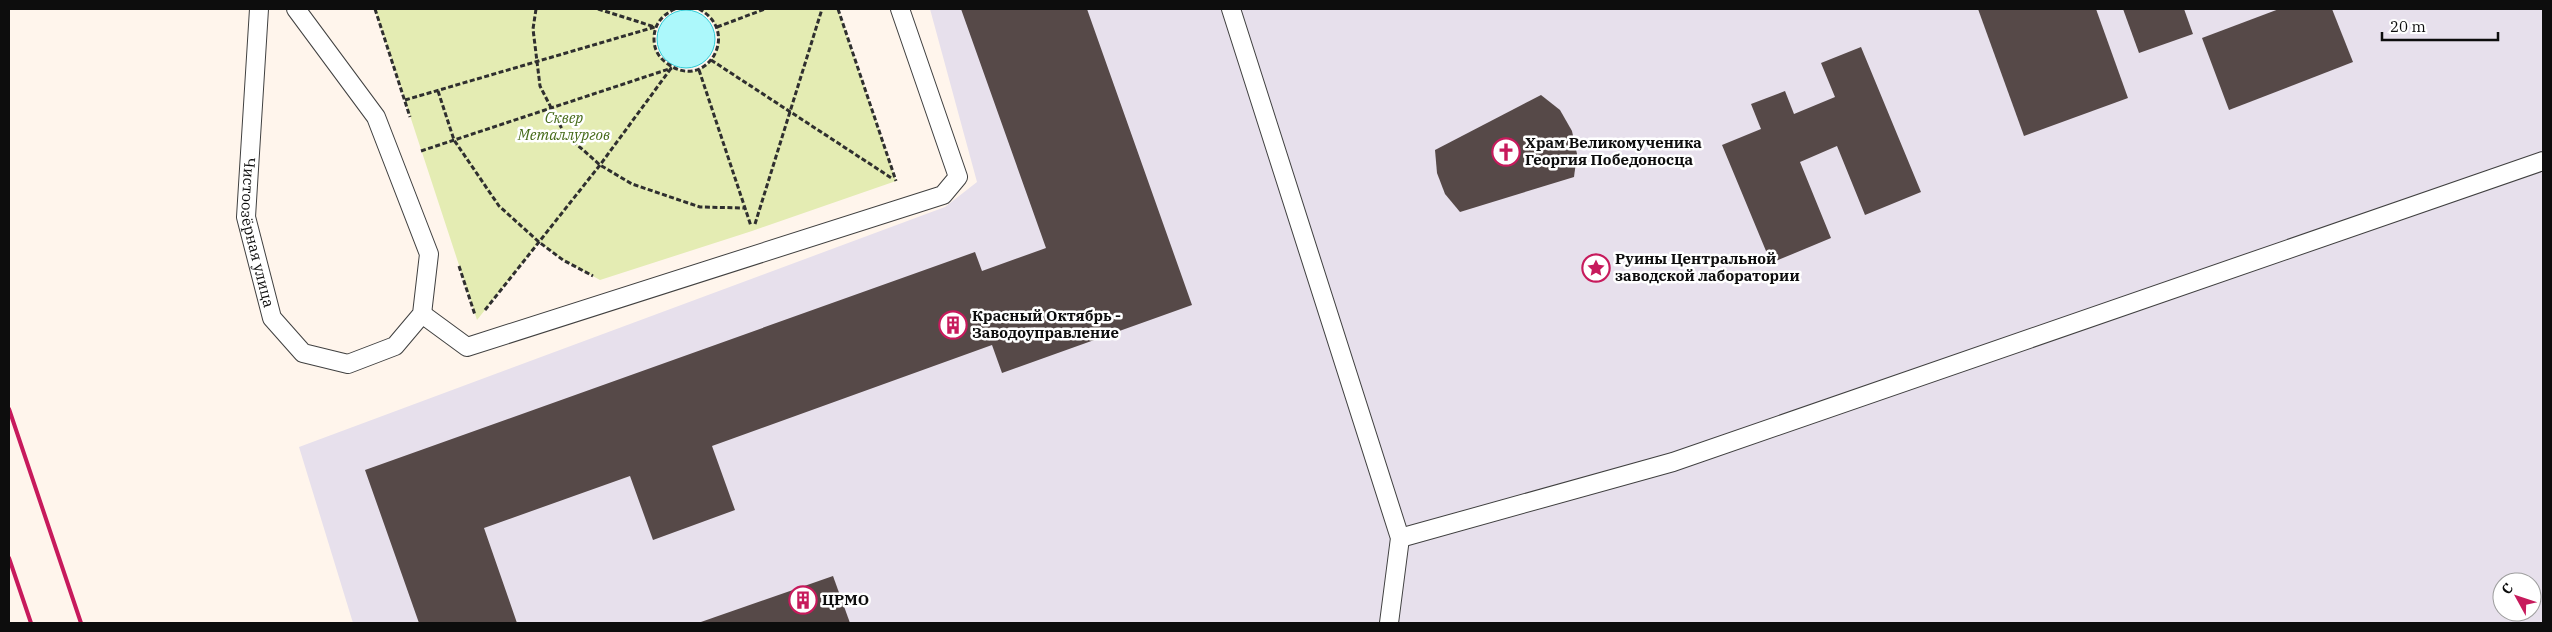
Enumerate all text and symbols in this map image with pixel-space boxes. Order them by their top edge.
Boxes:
scale bar [2382,10,2498,42]
text: 20 m [2390,17,2426,36]
park label: Сквер Металлургов [517,108,610,144]
place label: Храм Великомученика Георгия Победоносца [1525,133,1702,169]
church icon: Храм Великомученика Георгия Победоносца [1491,137,1521,167]
street label: Чистоозёрная улица [237,157,279,309]
place label: Руины Центральной заводской лаборатории [1615,249,1800,285]
place icon: Руины Центральной заводской лаборатории [1581,253,1611,283]
place label: Красный Октябрь - Заводоуправление [972,306,1121,342]
building icon: Красный Октябрь - Заводоуправление [938,310,968,340]
north arrow [2492,572,2542,622]
text: С [2497,579,2517,598]
building icon: ЦРМО [788,585,818,615]
place label: ЦРМО [822,590,869,609]

